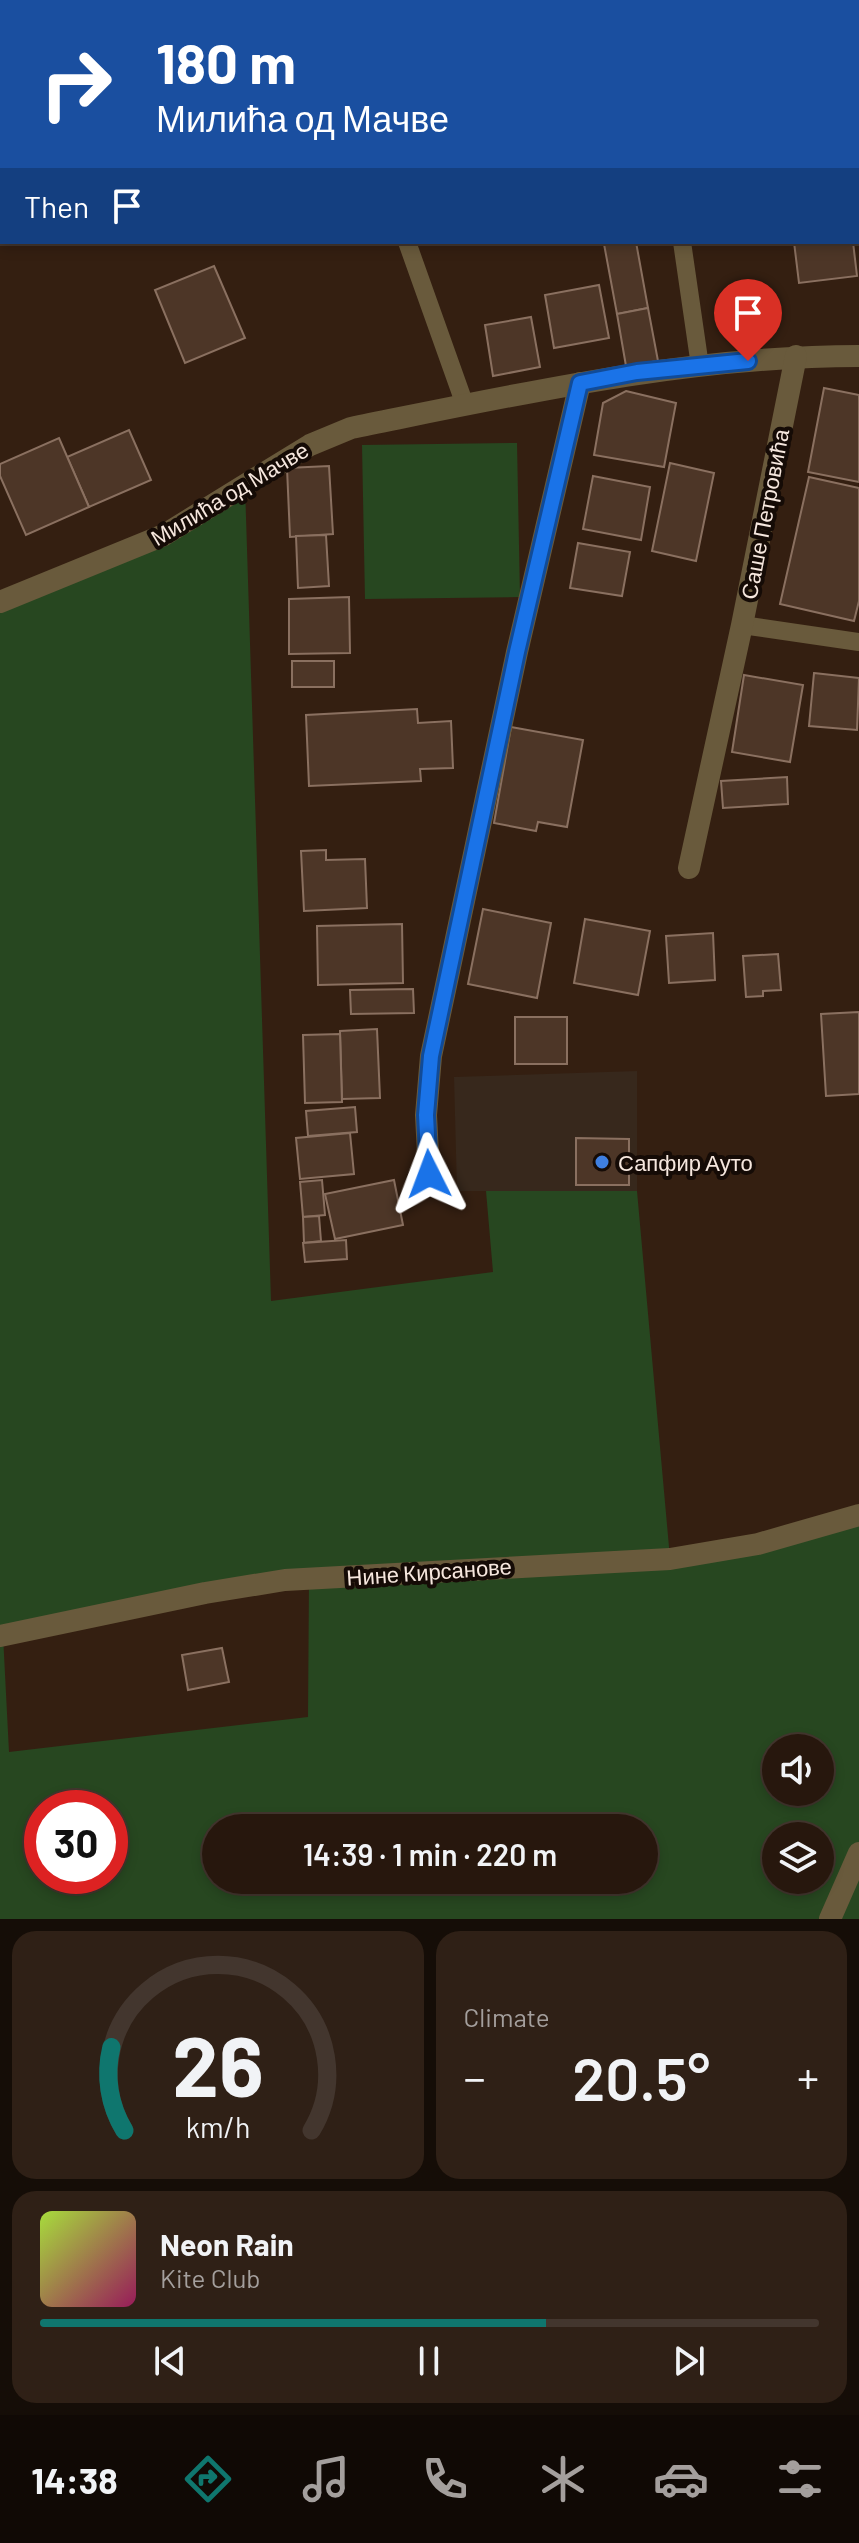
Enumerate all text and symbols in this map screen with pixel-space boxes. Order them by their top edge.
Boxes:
text: 180 m [156,28,296,95]
icon: right [24,32,128,136]
text: Милића од Мачве [156,96,449,139]
icon: arrive [105,184,149,228]
text: Then [24,188,89,224]
pin [714,279,782,361]
icon: arrive [726,291,770,335]
street label: Саше Петровића [735,426,794,602]
street label: Милића од Мачве [146,436,313,551]
position arrow [387,1132,471,1216]
place label: Сапфир Ауто [618,1149,753,1176]
marker: Сапфир Ауто [593,1153,611,1171]
street label: Нине Кирсанове [345,1552,513,1591]
map controls [762,1734,834,1894]
button: sound [762,1734,834,1806]
speed limit sign: 30 [24,1790,128,1894]
button: layers [762,1822,834,1894]
text: 14:39 · 1 min · 220 m [303,1836,557,1872]
text: Climate [464,2001,550,2032]
text: 26 [172,2014,263,2114]
text: 20.5° [572,2041,710,2113]
text: − [464,2050,486,2103]
text: + [797,2050,819,2103]
text: km/h [185,2109,250,2144]
text: Neon Rain [160,2226,294,2262]
text: Kite Club [160,2262,261,2293]
icon: previous [148,2339,192,2383]
icon: pause [407,2339,451,2383]
icon: next [667,2339,711,2383]
icon: directions [180,2451,236,2507]
icon: music [298,2451,354,2507]
icon: phone [417,2451,473,2507]
icon: climate [535,2451,591,2507]
icon: car [653,2451,709,2507]
icon: filters [772,2451,828,2507]
text: 14:38 [31,2458,118,2501]

